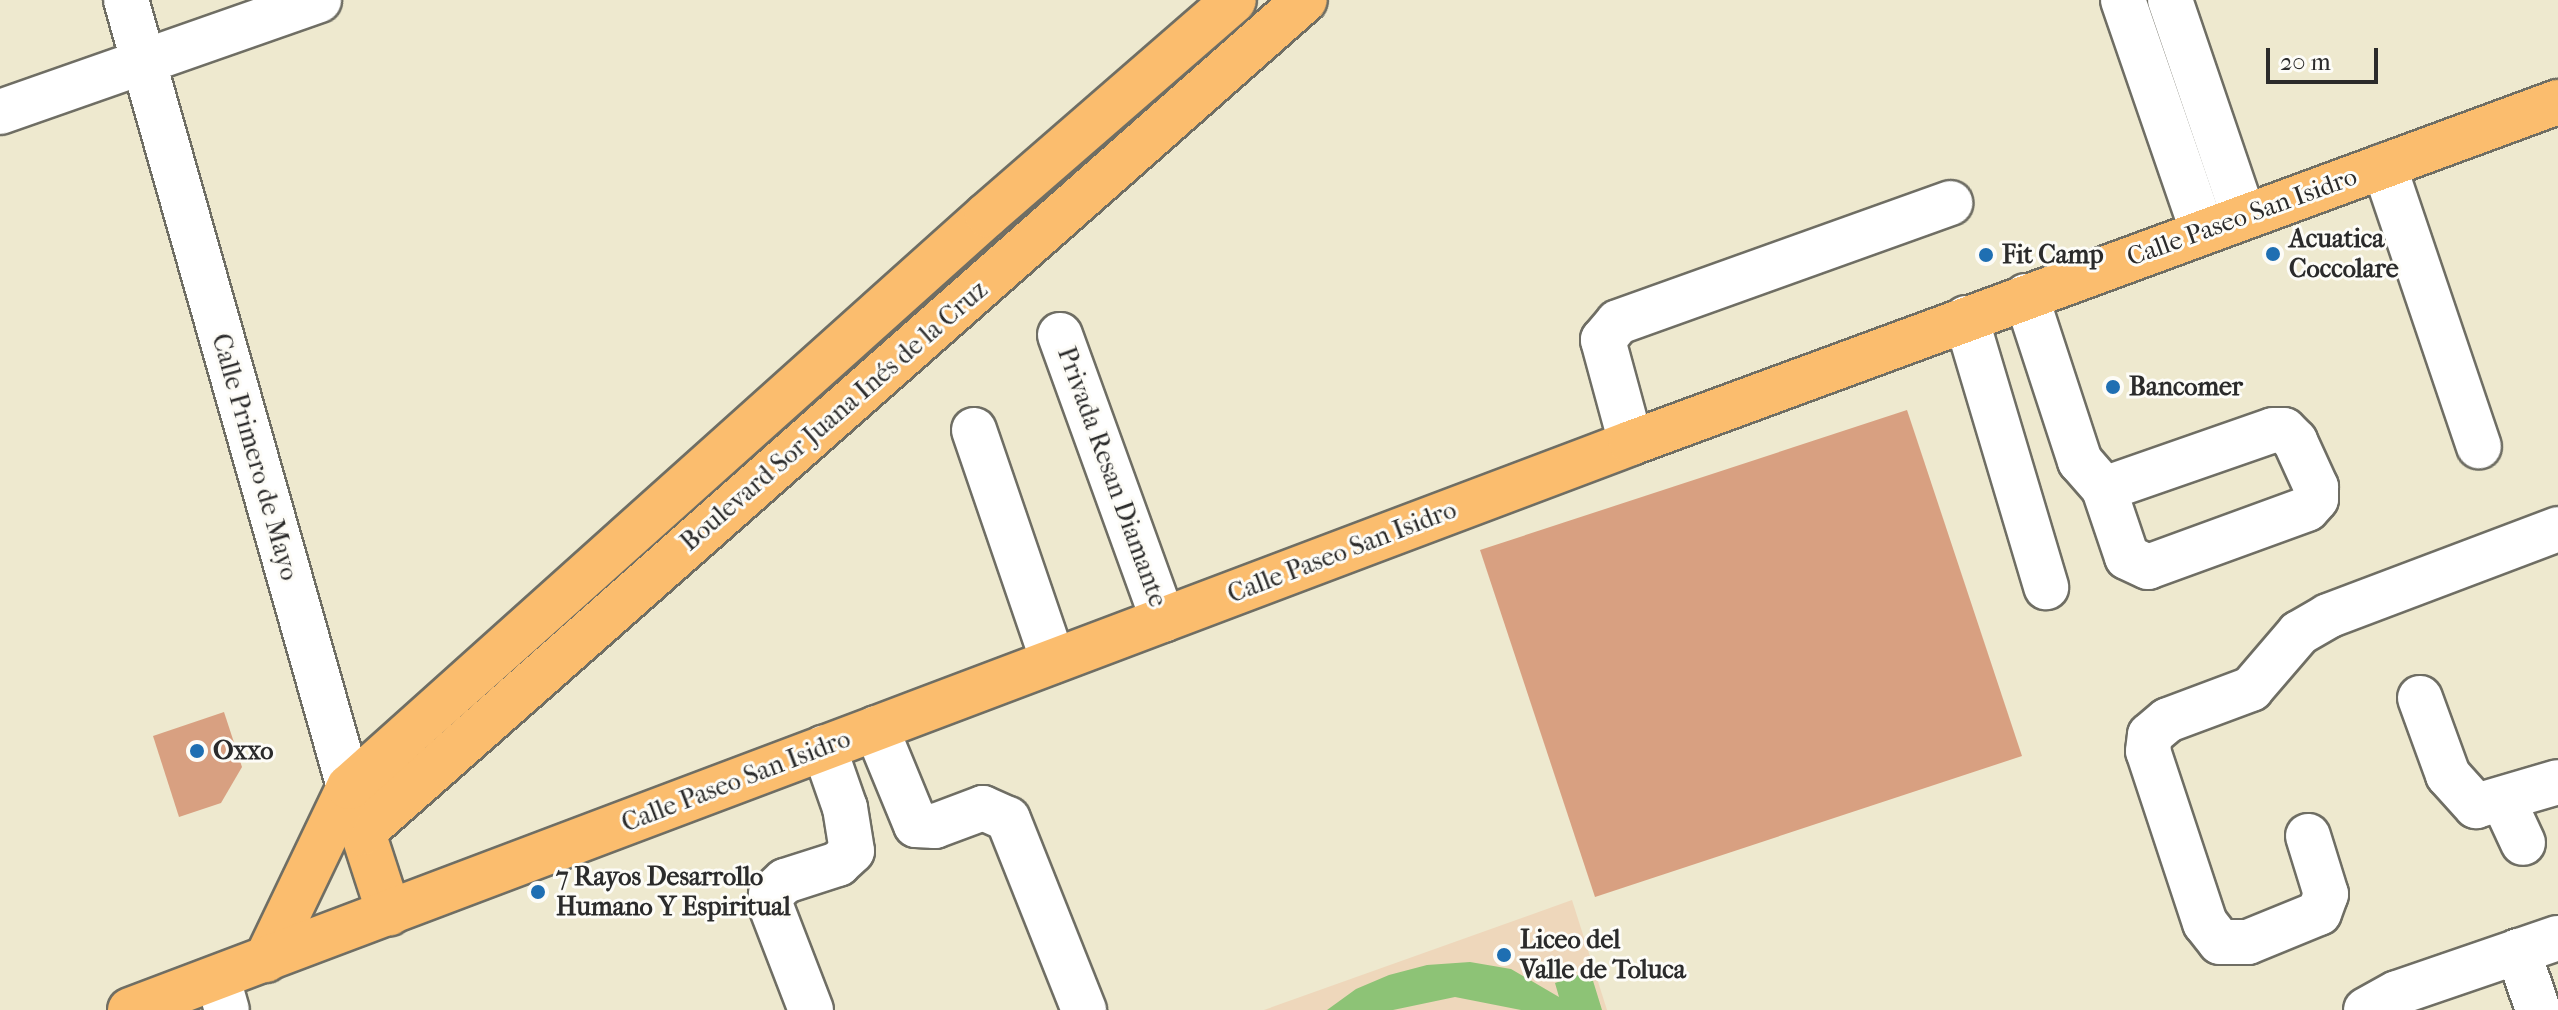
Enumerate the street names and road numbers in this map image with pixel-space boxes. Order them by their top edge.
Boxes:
street label: Calle Paseo San Isidro [2123,161,2361,273]
street label: Boulevard Sor Juana Inés de la Cruz [674,274,994,558]
street label: Calle Primero de Mayo [205,330,305,584]
street label: Privada Resan Diamante [1050,343,1174,611]
street label: Calle Paseo San Isidro [1223,494,1461,610]
street label: Calle Paseo San Isidro [617,723,855,839]

